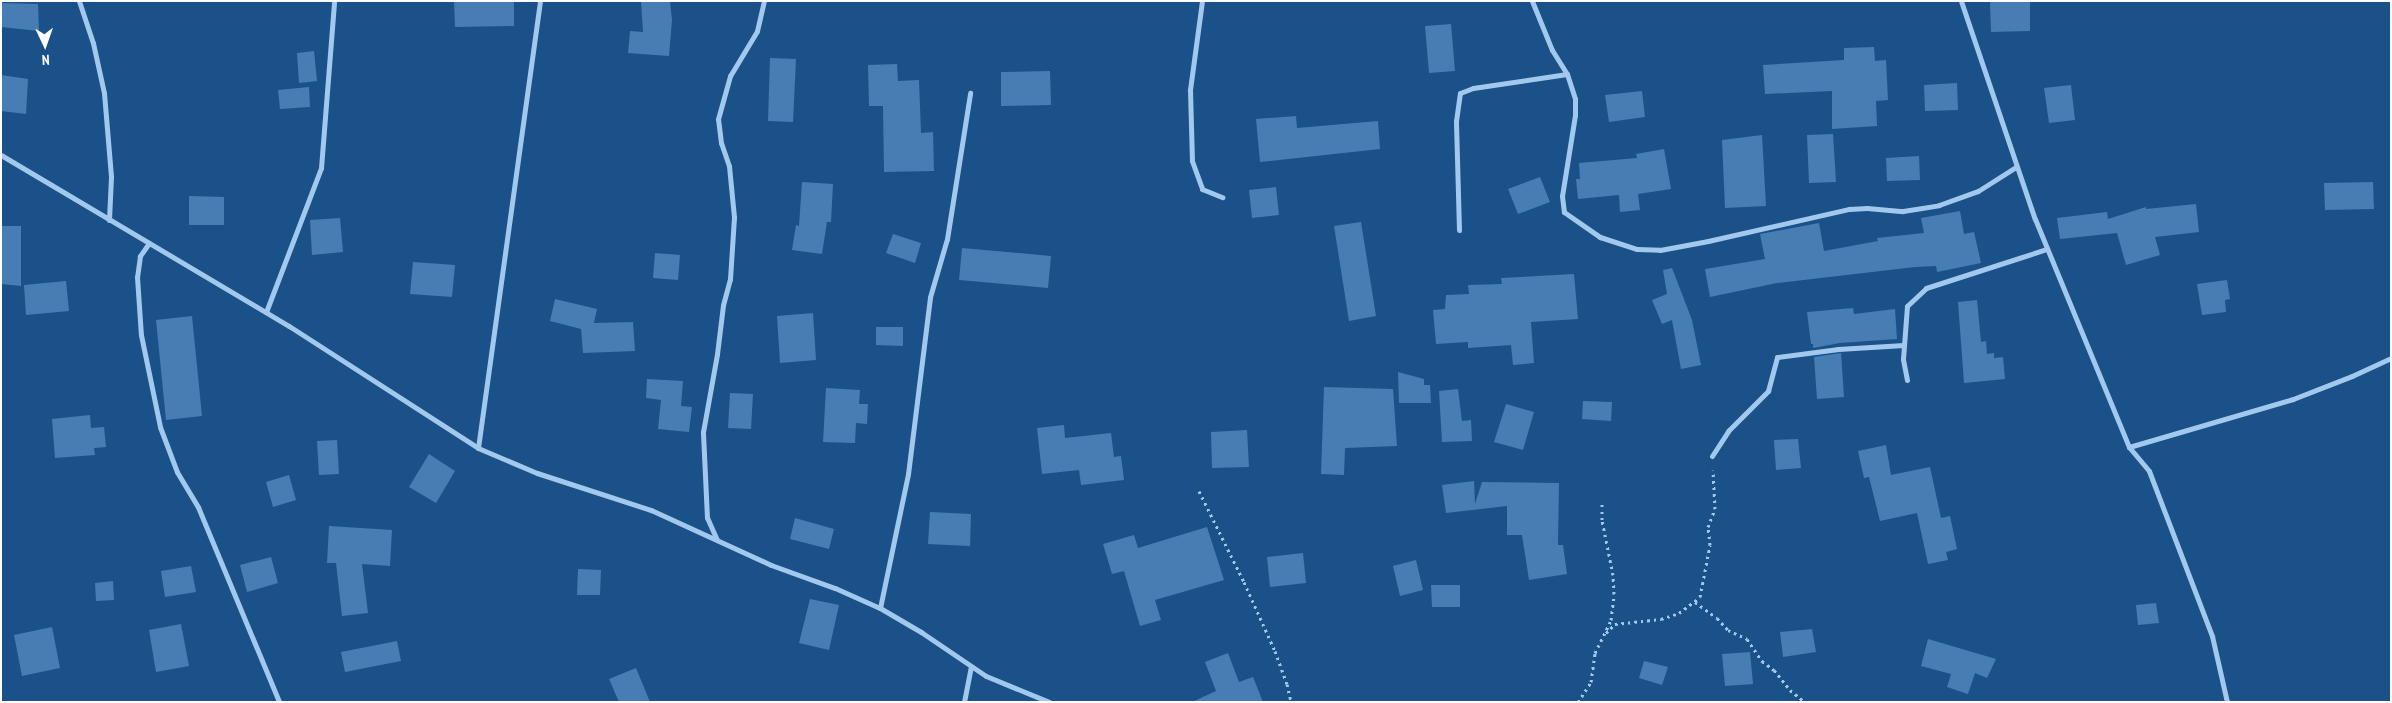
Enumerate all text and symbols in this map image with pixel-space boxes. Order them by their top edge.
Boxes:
north arrow [20,20,70,70]
text: N [42,51,50,69]

